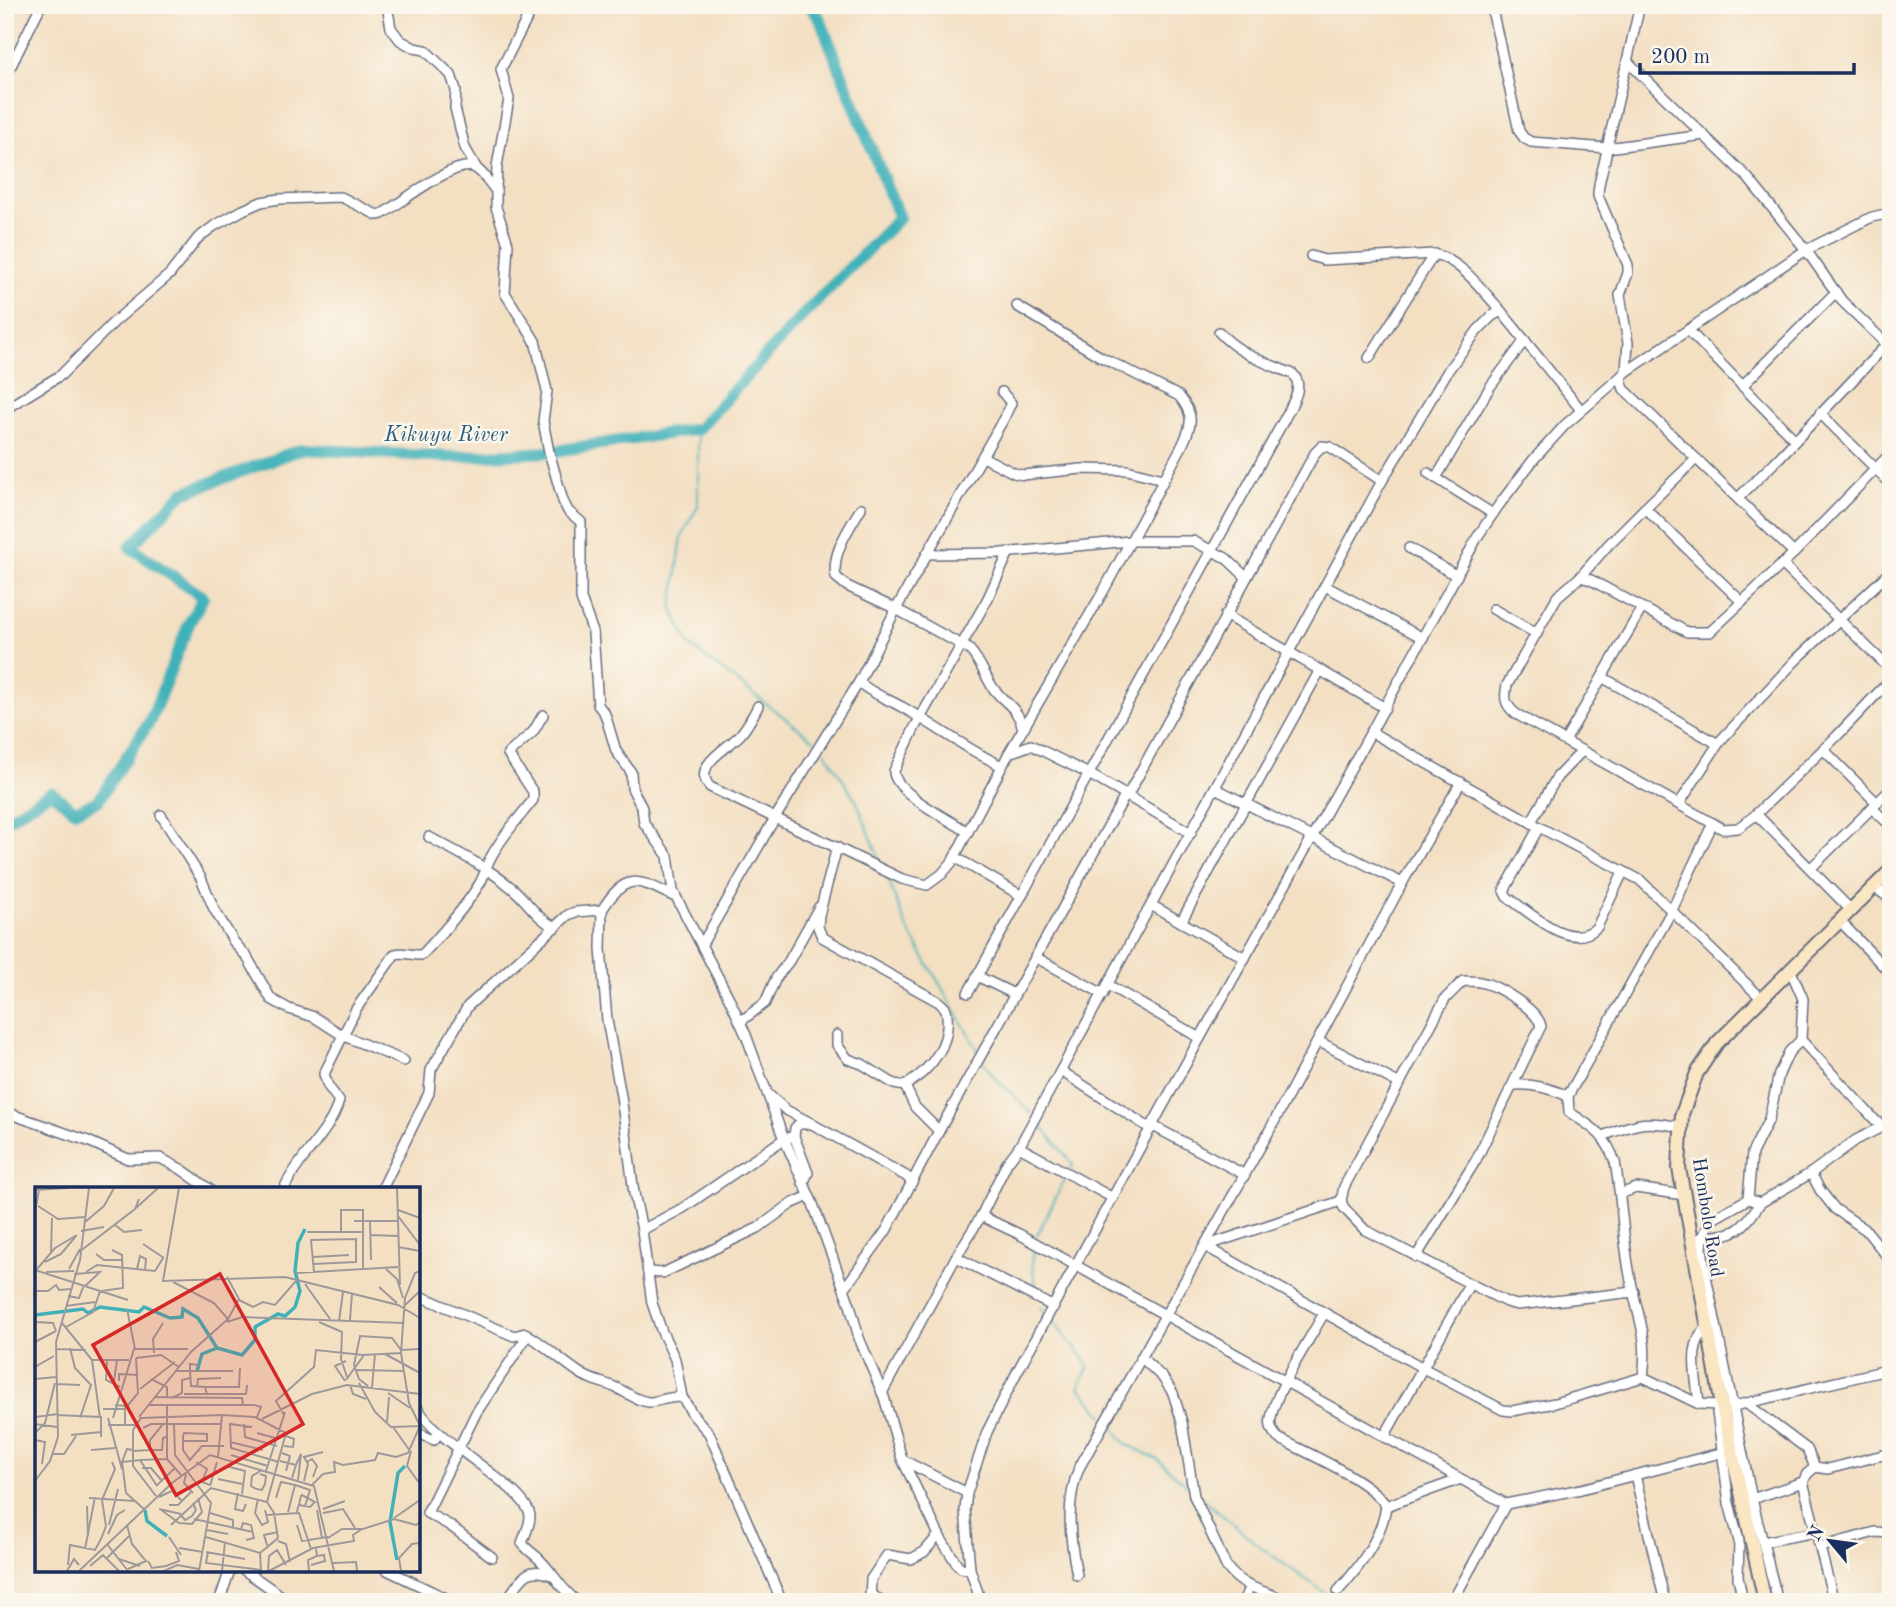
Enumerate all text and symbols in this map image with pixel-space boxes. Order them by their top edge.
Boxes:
scale bar [1640,32,1854,76]
text: 200 m [1651,47,1710,68]
water label: Kikuyu River [383,425,509,446]
street label: Hombolo Road [1688,1156,1725,1279]
inset map [35,1187,420,1572]
north arrow [1794,1506,1864,1576]
text: N [1805,1523,1829,1545]

